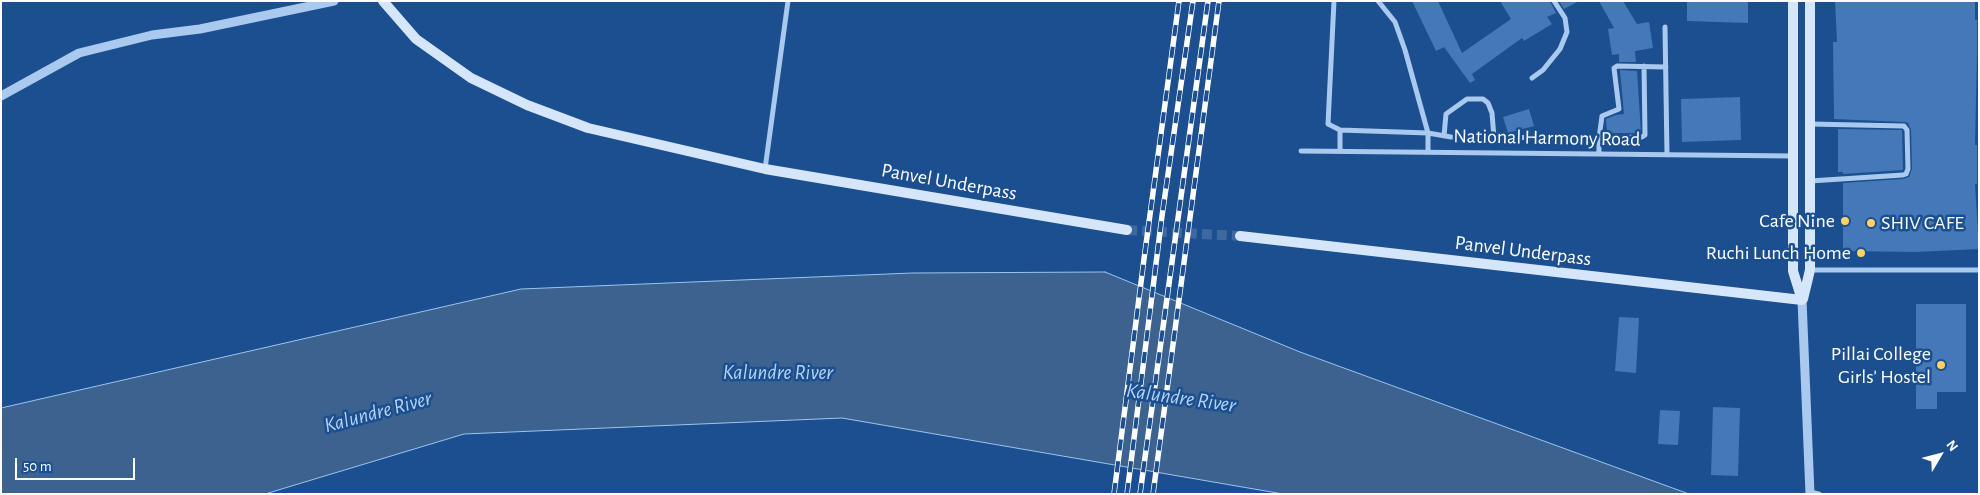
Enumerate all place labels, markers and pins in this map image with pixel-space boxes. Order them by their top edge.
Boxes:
place label: Cafe Nine [1759,209,1835,233]
place label: SHIV CAFE [1881,211,1964,235]
marker: Cafe Nine [1839,215,1851,227]
marker: SHIV CAFE [1865,217,1877,229]
place label: Ruchi Lunch Home [1706,241,1851,265]
marker: Ruchi Lunch Home [1855,247,1867,259]
place label: Pillai College Girls' Hostel [1831,342,1931,389]
marker: Pillai College Girls' Hostel [1935,359,1947,371]

